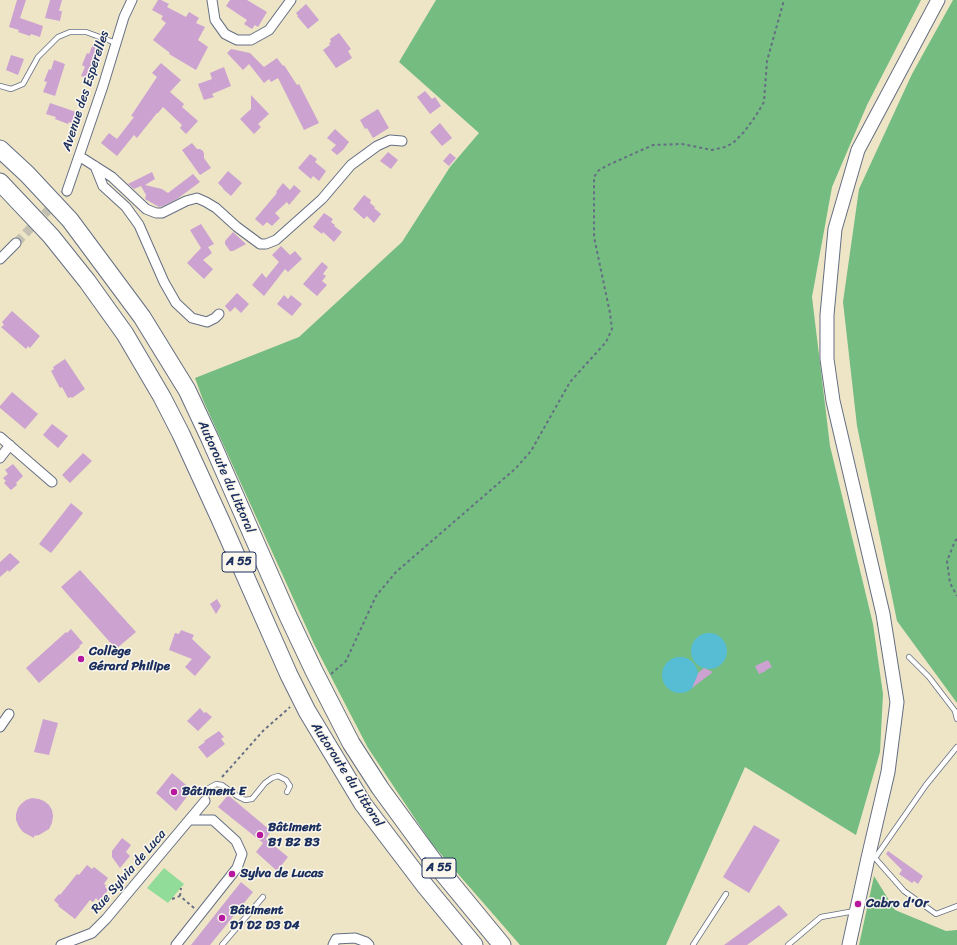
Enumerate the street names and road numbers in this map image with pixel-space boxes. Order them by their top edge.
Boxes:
street label: Avenue des Esperelles [59,29,113,153]
street label: Autoroute du Littoral [194,418,258,536]
road number: A 55 [222,552,256,572]
street label: Autoroute du Littoral [307,720,387,830]
street label: Rue Sylvia de Luca [88,827,170,917]
road number: A 55 [422,858,456,878]

